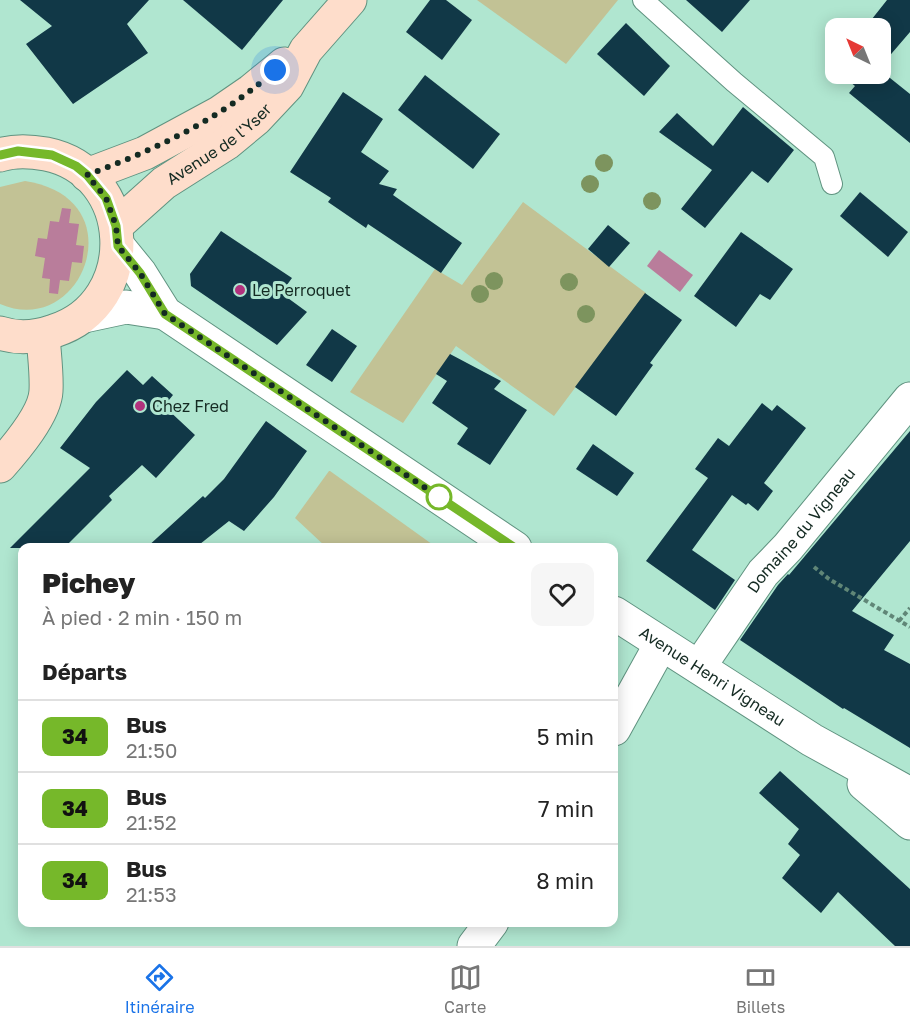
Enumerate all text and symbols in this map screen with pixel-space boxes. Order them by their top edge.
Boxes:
north arrow [825,18,891,84]
map controls [825,18,891,84]
your location [260,55,290,85]
street label: Avenue de l'Yser [163,99,276,189]
place label: Le Perroquet [252,280,351,300]
marker: Le Perroquet [233,283,247,297]
place label: Chez Fred [152,396,229,416]
marker: Chez Fred [133,399,147,413]
street label: Domaine du Vigneau [743,463,859,596]
unlabelled marker [426,484,452,510]
button: heart [531,563,594,626]
text: Pichey [42,566,135,599]
text: À pied · 2 min · 150 m [42,605,242,629]
street label: Avenue Henri Vigneau [636,622,789,730]
text: Départs [42,658,127,685]
text: Bus [126,711,167,738]
text: 34 [62,723,88,749]
text: 5 min [537,723,594,750]
text: 21:50 [126,738,177,762]
text: Bus [126,783,167,810]
text: 34 [62,795,88,821]
text: 7 min [538,795,594,822]
text: 21:52 [126,810,177,834]
text: Bus [126,855,167,882]
text: 34 [62,867,88,893]
text: 8 min [536,867,594,894]
text: 21:53 [126,882,177,906]
tab: Itinéraire [125,961,194,1017]
tab: Carte [444,961,486,1017]
tab: Billets [736,961,785,1017]

